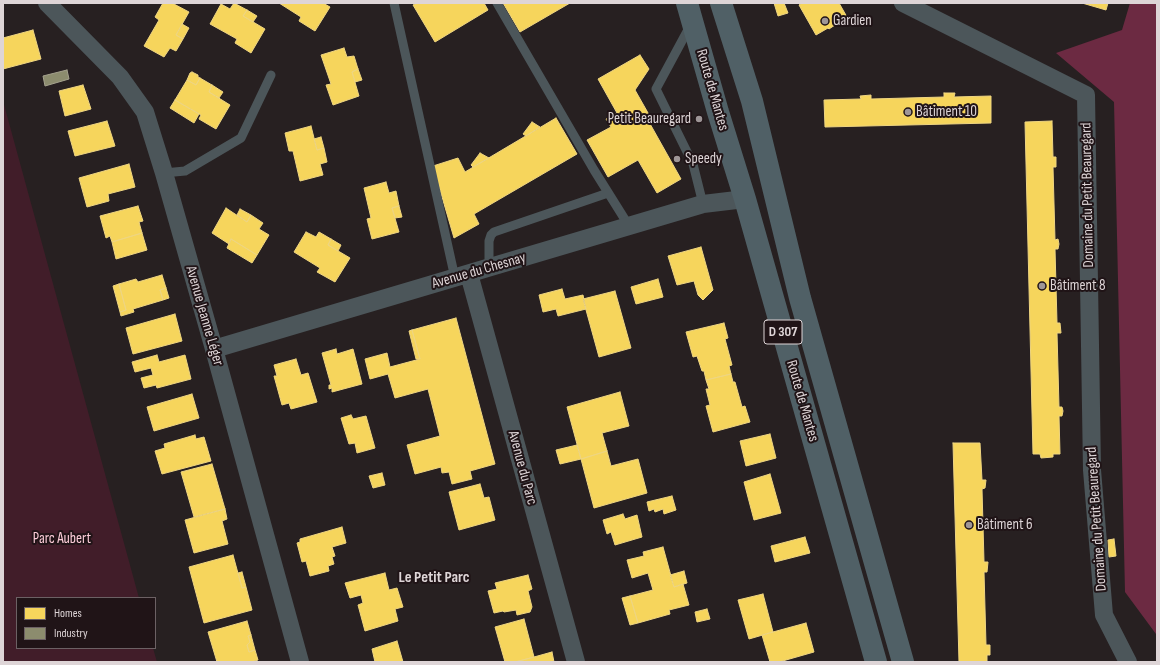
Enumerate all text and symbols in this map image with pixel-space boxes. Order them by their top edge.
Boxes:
place label: Gardien [833,12,872,30]
marker: Gardien [820,16,830,26]
street label: Route de Mantes [692,47,732,133]
place label: Bâtiment 10 [916,103,977,121]
marker: Bâtiment 10 [903,107,913,117]
place label: Petit Beauregard [608,110,691,128]
marker: Petit Beauregard [694,114,704,124]
street label: Domaine du Petit Beauregard [1078,122,1098,268]
place label: Speedy [685,150,722,168]
marker: Speedy [672,154,682,164]
street label: Avenue du Chesnay [430,249,528,293]
street label: Avenue Jeanne Léger [181,264,227,368]
place label: Bâtiment 8 [1050,277,1106,295]
marker: Bâtiment 8 [1037,281,1047,291]
road number: D 307 [764,320,802,344]
street label: Route de Mantes [782,358,822,444]
street label: Avenue du Parc [503,429,541,507]
street label: Domaine du Petit Beauregard [1083,446,1111,592]
place label: Bâtiment 6 [977,516,1033,534]
marker: Bâtiment 6 [964,520,974,530]
park label: Parc Aubert [33,530,91,548]
district label: Le Petit Parc [398,568,470,588]
legend [16,597,156,649]
text: Homes [54,606,82,621]
text: Industry [54,626,88,641]

